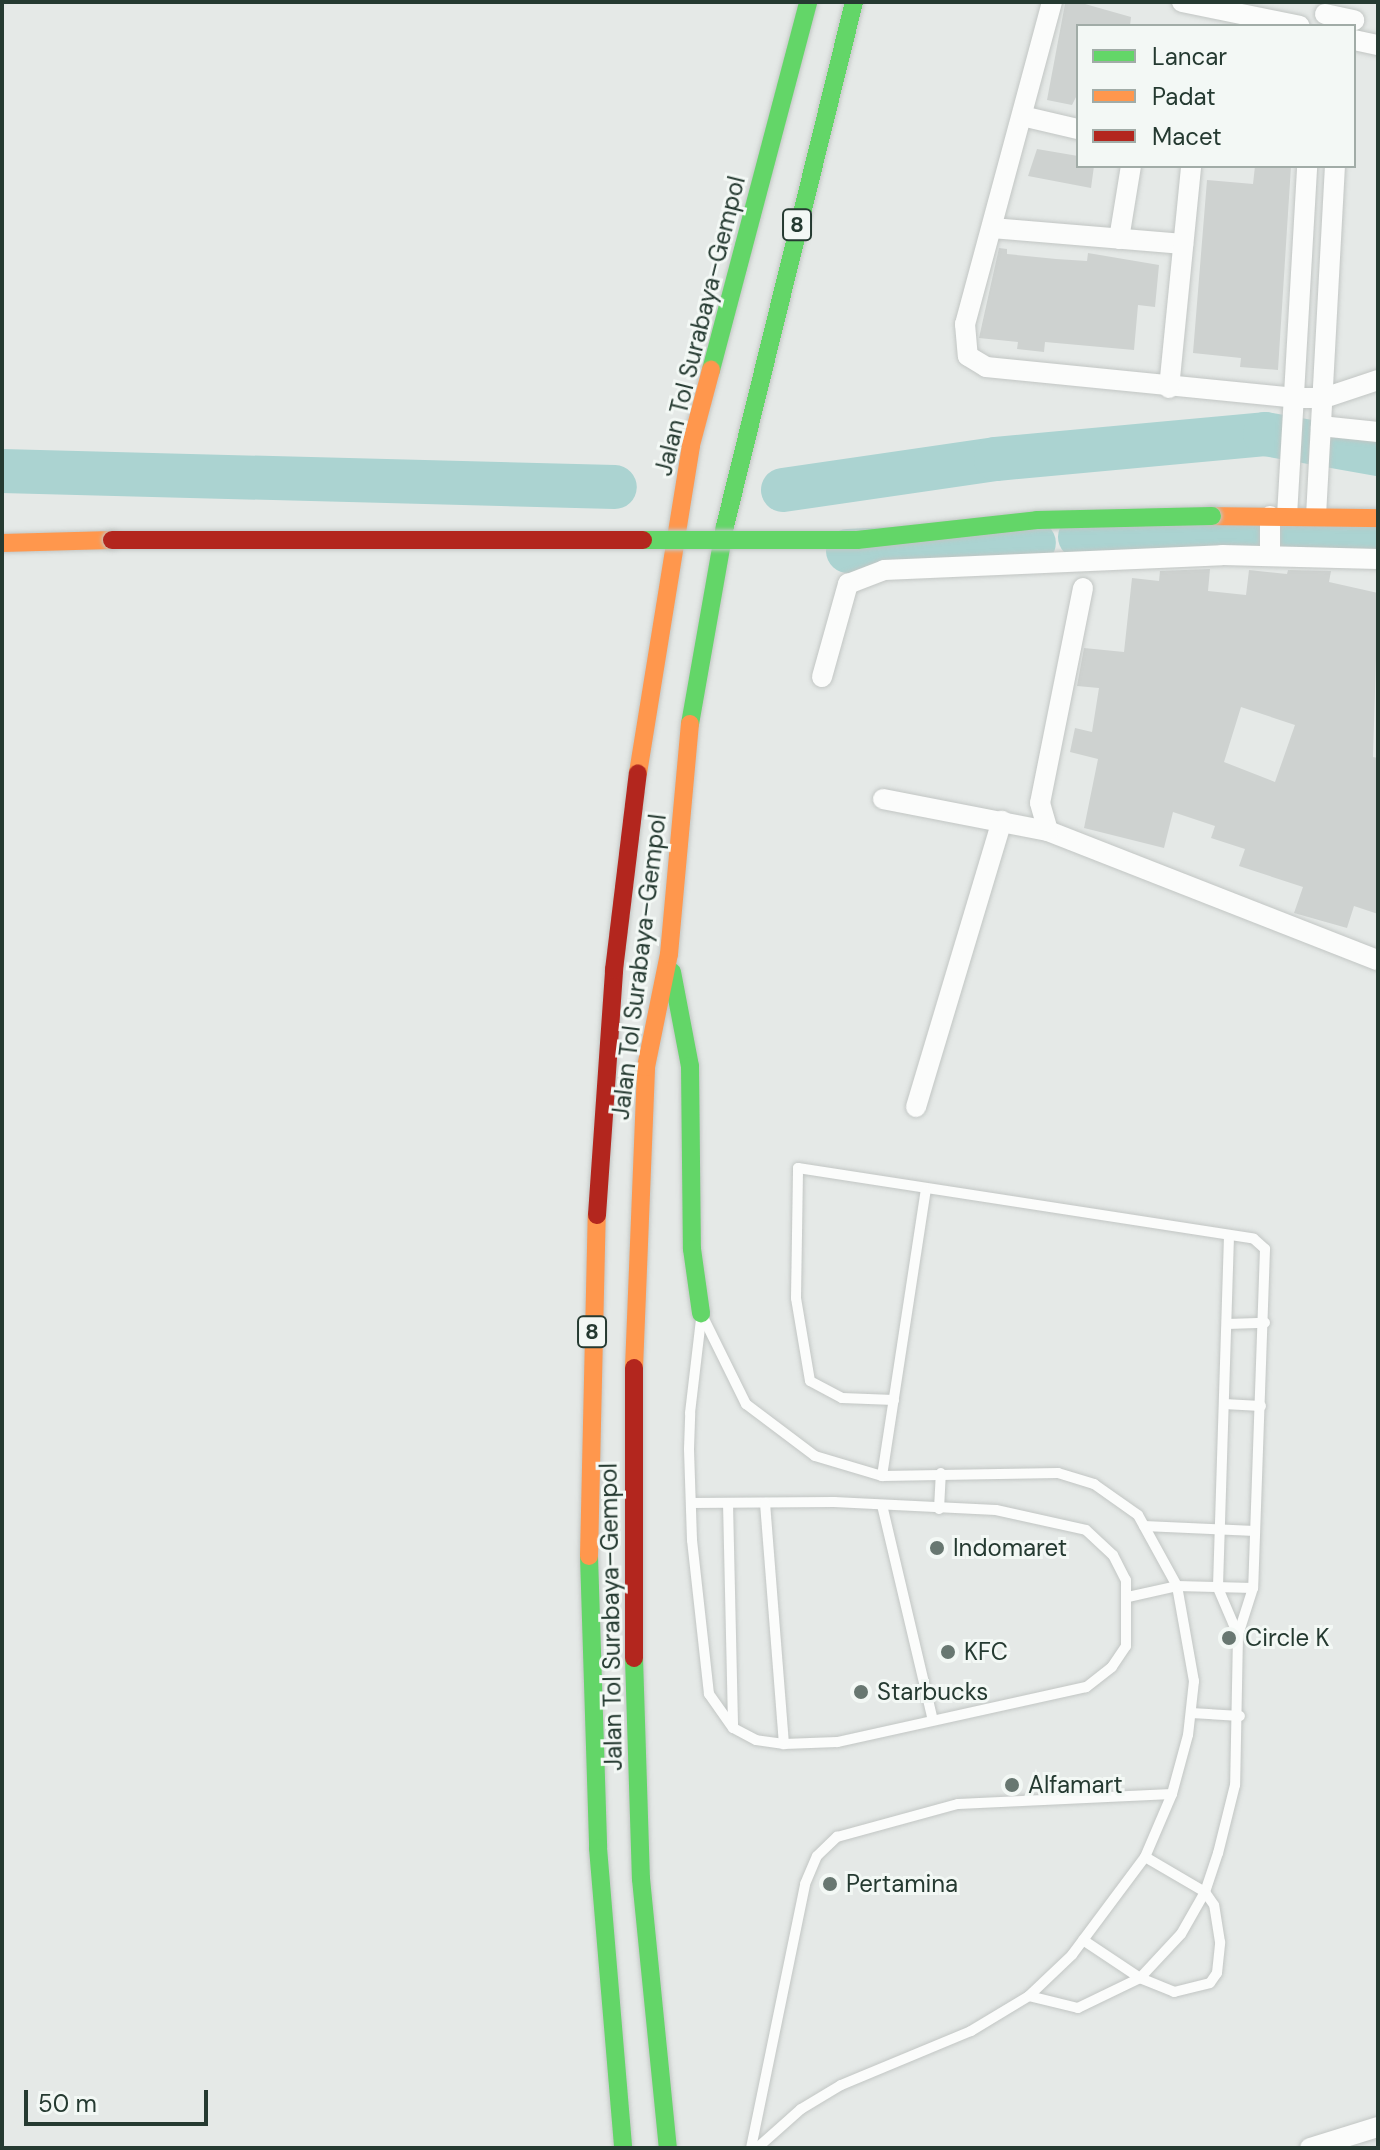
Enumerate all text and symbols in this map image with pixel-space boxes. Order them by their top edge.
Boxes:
legend [1076,24,1356,168]
text: Lancar [1152,41,1227,72]
text: Padat [1152,81,1216,112]
text: Macet [1152,121,1222,152]
street label: Jalan Tol Surabaya–Gempol [649,173,751,479]
road number: 8 [781,207,813,243]
street label: Jalan Tol Surabaya–Gempol [606,813,672,1121]
road number: 8 [576,1314,608,1350]
street label: Jalan Tol Surabaya–Gempol [594,1463,628,1771]
place label: Indomaret [953,1534,1067,1562]
marker: Indomaret [928,1539,946,1557]
place label: Circle K [1245,1624,1330,1652]
marker: Circle K [1220,1629,1238,1647]
place label: KFC [964,1638,1008,1666]
marker: KFC [939,1643,957,1661]
place label: Starbucks [877,1678,988,1706]
marker: Starbucks [852,1683,870,1701]
place label: Alfamart [1028,1771,1123,1799]
marker: Alfamart [1003,1776,1021,1794]
place label: Pertamina [846,1870,958,1898]
marker: Pertamina [821,1875,839,1893]
scale bar [28,2074,212,2124]
text: 50 m [38,2088,97,2119]

